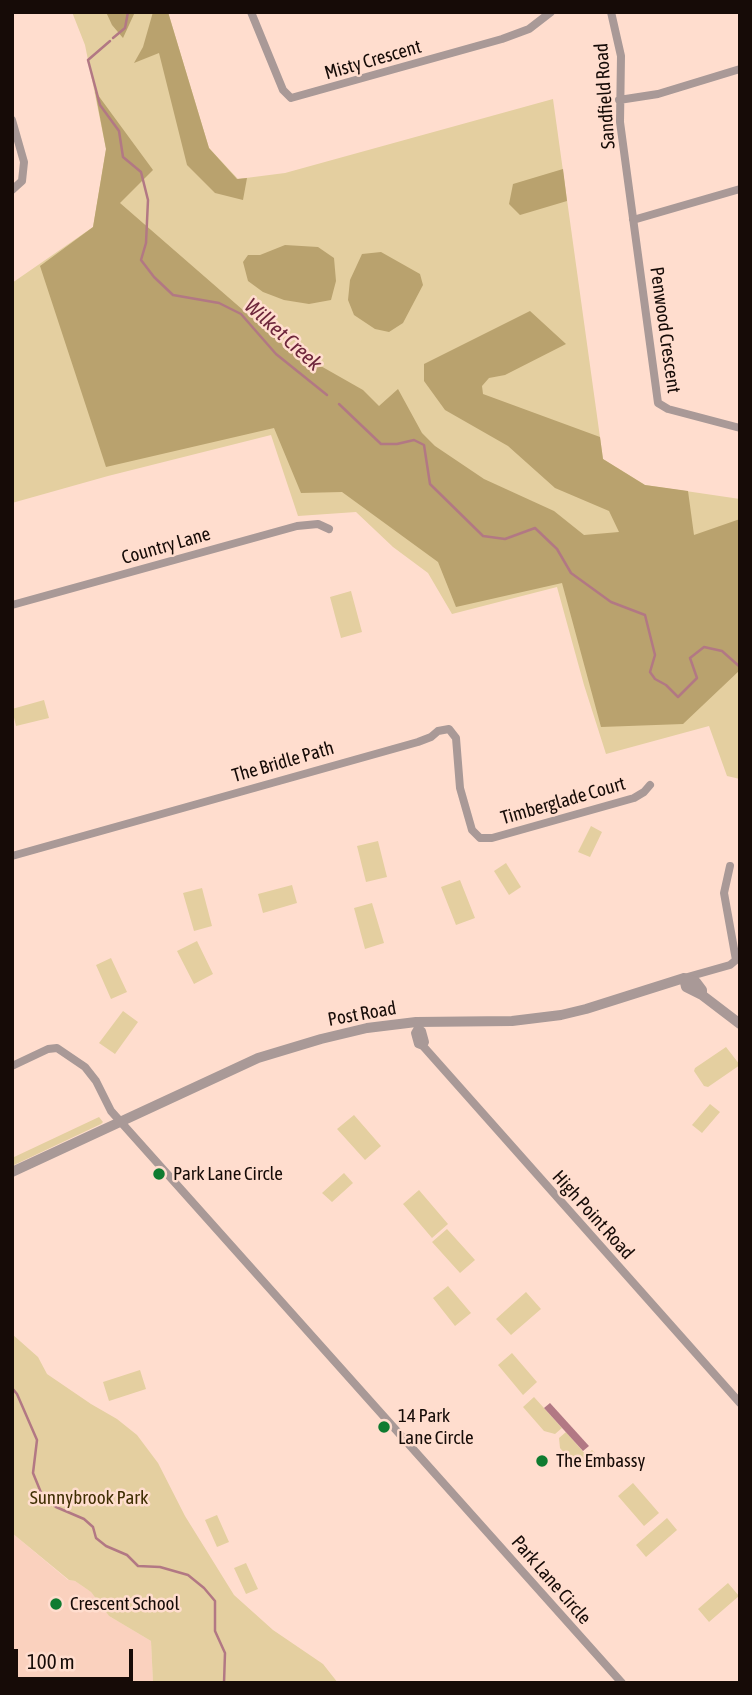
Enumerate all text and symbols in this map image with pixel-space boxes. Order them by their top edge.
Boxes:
street label: Misty Crescent [322,35,424,85]
street label: Sandfield Road [590,42,620,150]
street label: Penwood Crescent [645,265,685,395]
water label: Wilket Creek [239,294,327,376]
street label: Country Lane [119,522,213,570]
street label: The Bridle Path [229,737,337,787]
street label: Timberglade Court [498,772,628,830]
street label: Post Road [326,997,398,1031]
place label: Park Lane Circle [173,1163,283,1185]
marker: Park Lane Circle [151,1166,167,1182]
street label: High Point Road [547,1166,639,1264]
place label: 14 Park Lane Circle [398,1405,474,1449]
marker: 14 Park Lane Circle [376,1419,392,1435]
place label: The Embassy [556,1450,645,1472]
marker: The Embassy [534,1453,550,1469]
park label: Sunnybrook Park [30,1487,148,1509]
street label: Park Lane Circle [506,1531,596,1629]
place label: Crescent School [70,1593,180,1615]
marker: Crescent School [48,1596,64,1612]
scale bar [18,1636,136,1680]
text: 100 m [27,1649,75,1673]

